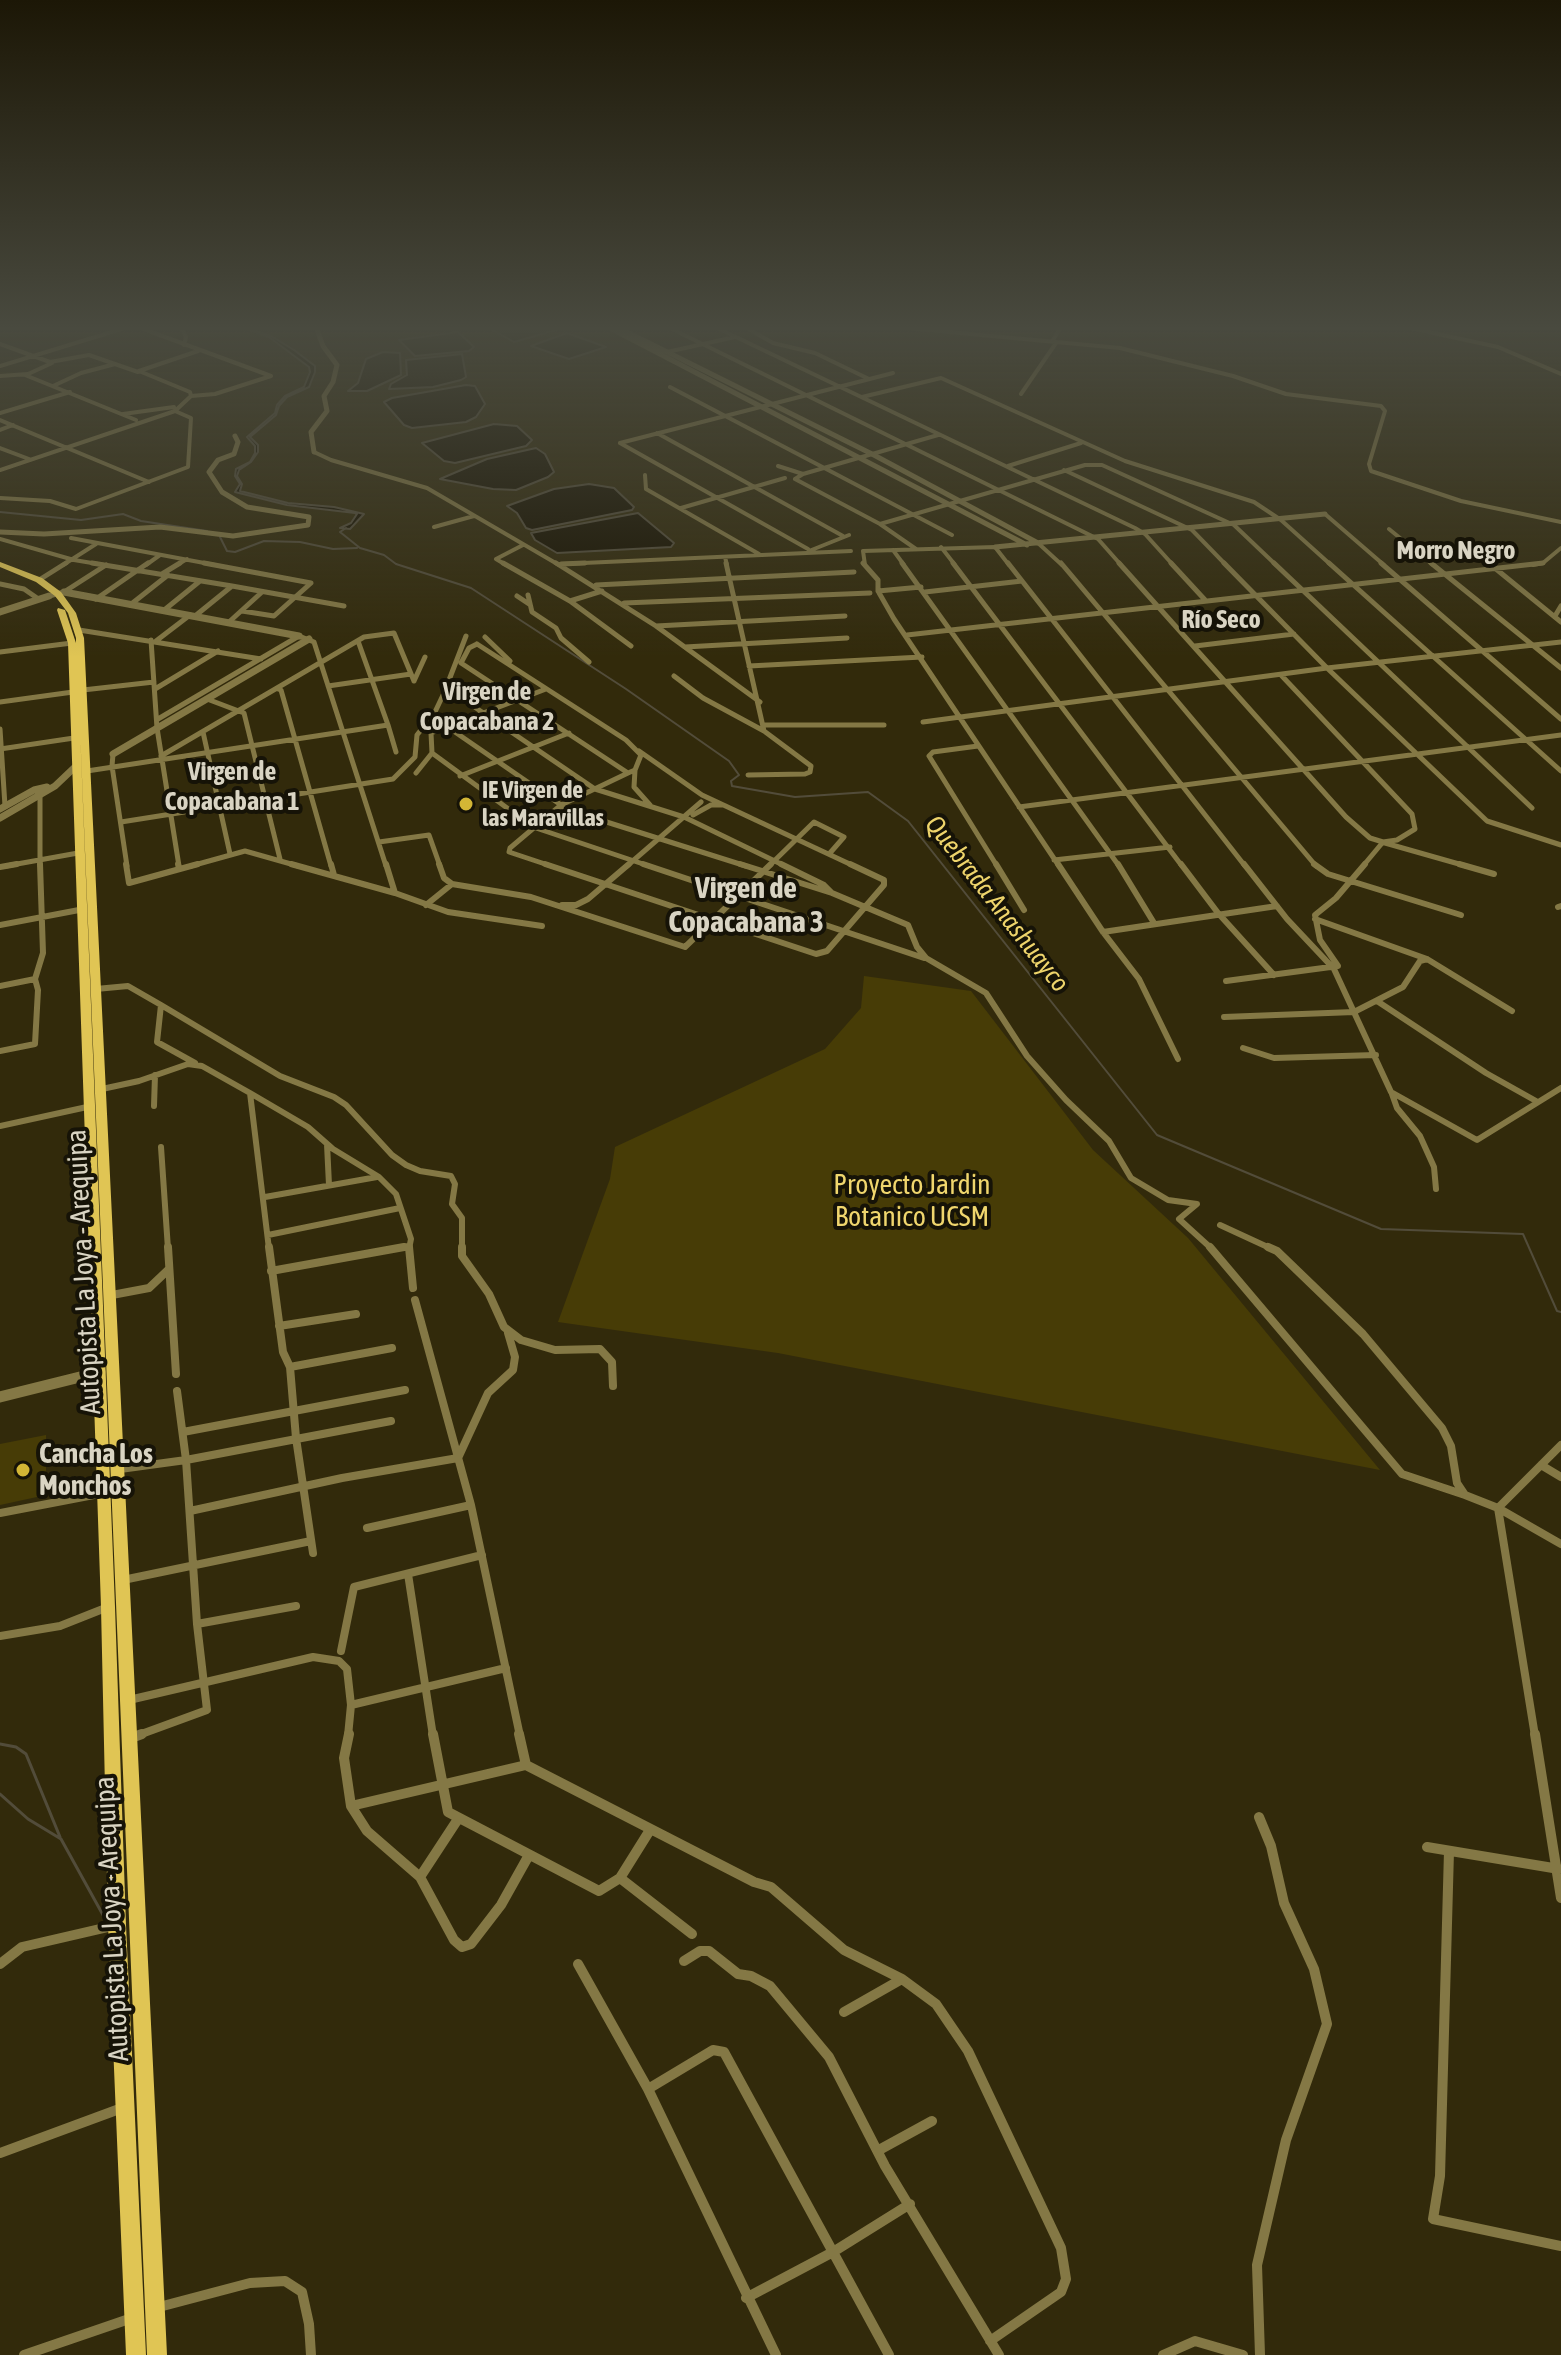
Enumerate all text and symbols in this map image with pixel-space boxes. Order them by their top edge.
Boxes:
district label: Morro Negro [1397,535,1515,567]
district label: Río Seco [1181,604,1261,636]
district label: Virgen de Copacabana 2 [420,676,554,738]
district label: Virgen de Copacabana 1 [165,756,299,818]
place label: IE Virgen de las Maravillas [482,776,604,832]
marker: IE Virgen de las Maravillas [457,795,475,813]
water label: Quebrada Anashuayco [919,810,1075,998]
district label: Virgen de Copacabana 3 [668,871,824,942]
street label: Autopista La Joya - Arequipa [60,1129,108,1415]
park label: Proyecto Jardin Botanico UCSM [833,1168,991,1234]
place label: Cancha Los Monchos [39,1437,153,1503]
marker: Cancha Los Monchos [14,1461,32,1479]
street label: Autopista La Joya - Arequipa [88,1776,136,2062]

